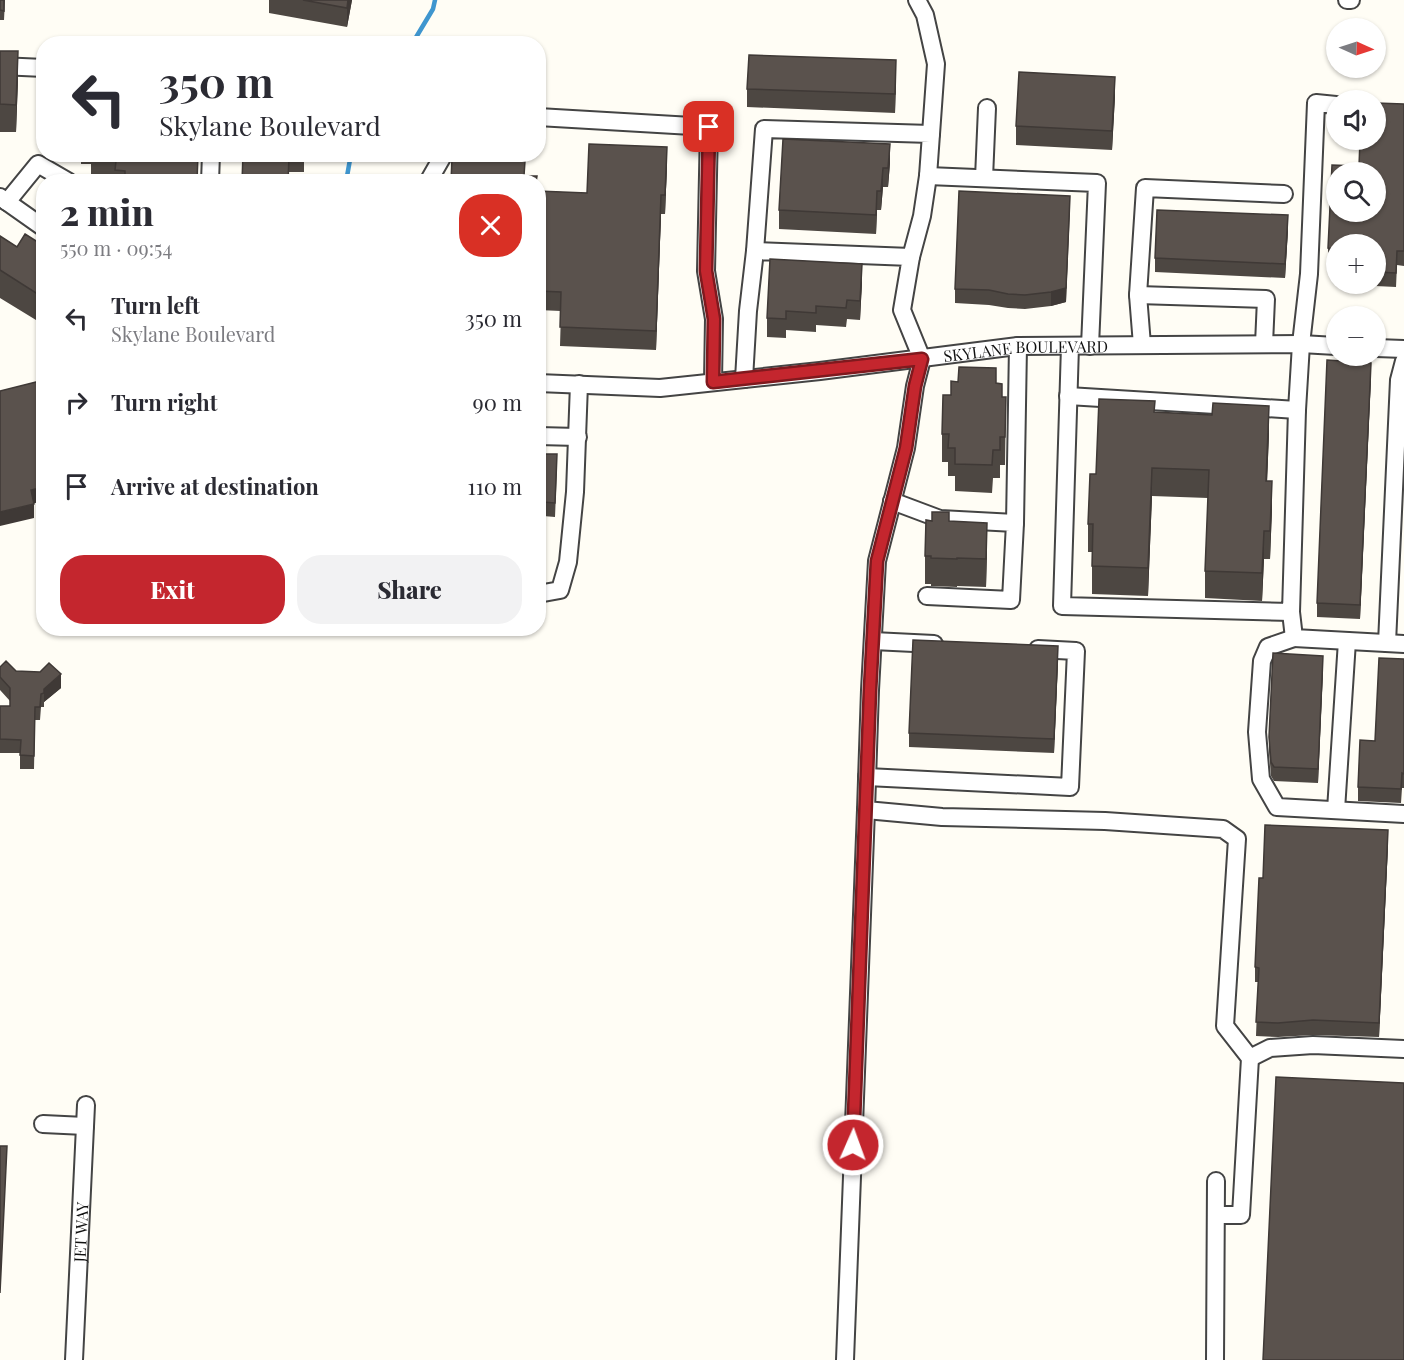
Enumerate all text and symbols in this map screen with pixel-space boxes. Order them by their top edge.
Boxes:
north arrow [1326,18,1386,78]
map controls [1326,18,1386,366]
text: 350 m [159,53,274,109]
icon: left [60,60,138,138]
button: sound [1326,90,1386,150]
pin [683,101,734,152]
text: Skylane Boulevard [159,107,381,143]
icon: arrive [692,110,725,143]
button: search [1326,162,1386,222]
text: 2 min [60,187,154,235]
button: close [459,194,522,257]
text: 550 m · 09:54 [60,234,172,261]
button: + [1326,234,1386,294]
text: Turn left [111,290,200,320]
icon: left [60,302,93,335]
text: 350 m [465,303,522,333]
button: − [1326,306,1386,366]
text: Skylane Boulevard [111,320,275,347]
street label: SKYLANE BOULEVARD [942,335,1108,366]
icon: right [60,386,93,419]
text: Turn right [111,387,217,417]
text: 90 m [473,387,522,417]
icon: arrive [60,470,93,503]
text: Arrive at destination [111,471,319,501]
text: 110 m [468,471,522,501]
button: Exit [60,555,285,624]
button: Share [297,555,522,624]
position arrow [821,1113,885,1177]
street label: JET WAY [68,1201,92,1264]

